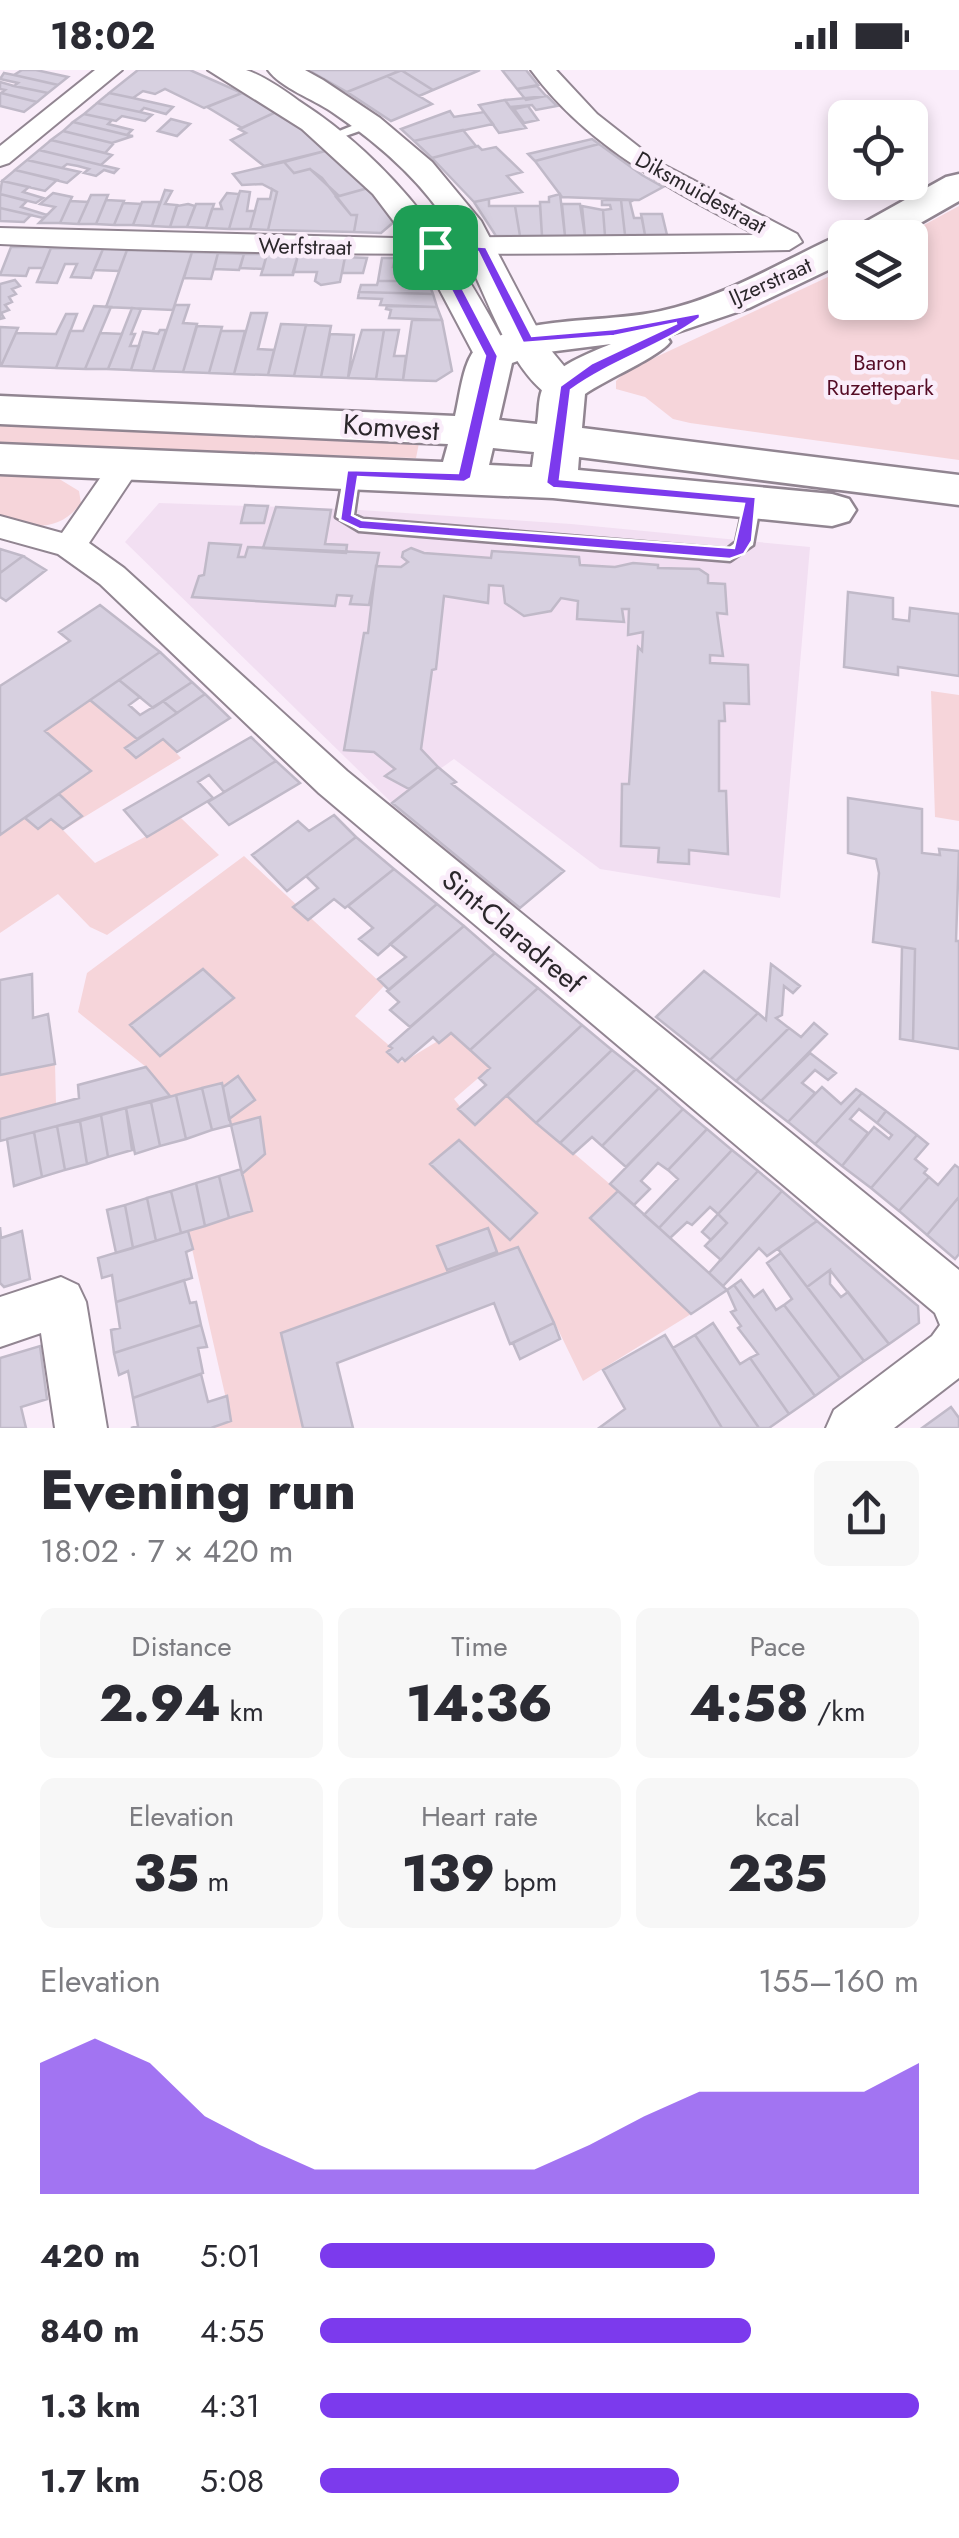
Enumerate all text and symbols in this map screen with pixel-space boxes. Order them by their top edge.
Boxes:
text: 18:02 [50,8,156,63]
map controls [828,100,928,320]
button: locate [828,100,928,200]
street label: Diksmuidestraat [630,143,773,242]
pin [393,205,478,290]
icon: arrive [408,220,463,275]
button: layers [828,220,928,320]
street label: Werfstraat [258,229,353,263]
street label: IJzerstraat [724,248,817,313]
park label: Baron Ruzettepark [826,346,934,403]
street label: Komvest [342,404,441,451]
street label: Sint-Claradreef [433,860,593,1004]
text: Evening run [40,1450,356,1530]
button: share [814,1461,919,1566]
text: 18:02 · 7 × 420 m [40,1528,293,1574]
text: Distance [131,1626,232,1667]
text: Time [451,1626,508,1667]
text: Pace [750,1626,805,1667]
text: 2.94 [99,1667,221,1740]
text: 14:36 [406,1667,553,1740]
text: 4:58 [689,1667,809,1740]
text: km [221,1691,264,1732]
text: /km [809,1691,866,1732]
text: Elevation [129,1796,234,1837]
text: Heart rate [421,1796,538,1837]
text: kcal [755,1796,800,1837]
text: 35 [134,1837,199,1910]
text: 139 [402,1837,495,1910]
text: 235 [728,1837,827,1910]
text: m [199,1861,229,1902]
text: bpm [495,1861,557,1902]
text: Elevation [40,1958,161,2004]
text: 155–160 m [758,1958,919,2004]
text: 420 m [40,2233,140,2279]
text: 5:01 [200,2233,261,2279]
text: 840 m [40,2308,139,2354]
text: 4:55 [200,2308,264,2354]
text: 1.3 km [40,2383,141,2429]
text: 4:31 [200,2383,260,2429]
text: 1.7 km [40,2458,140,2504]
text: 5:08 [200,2458,264,2504]

